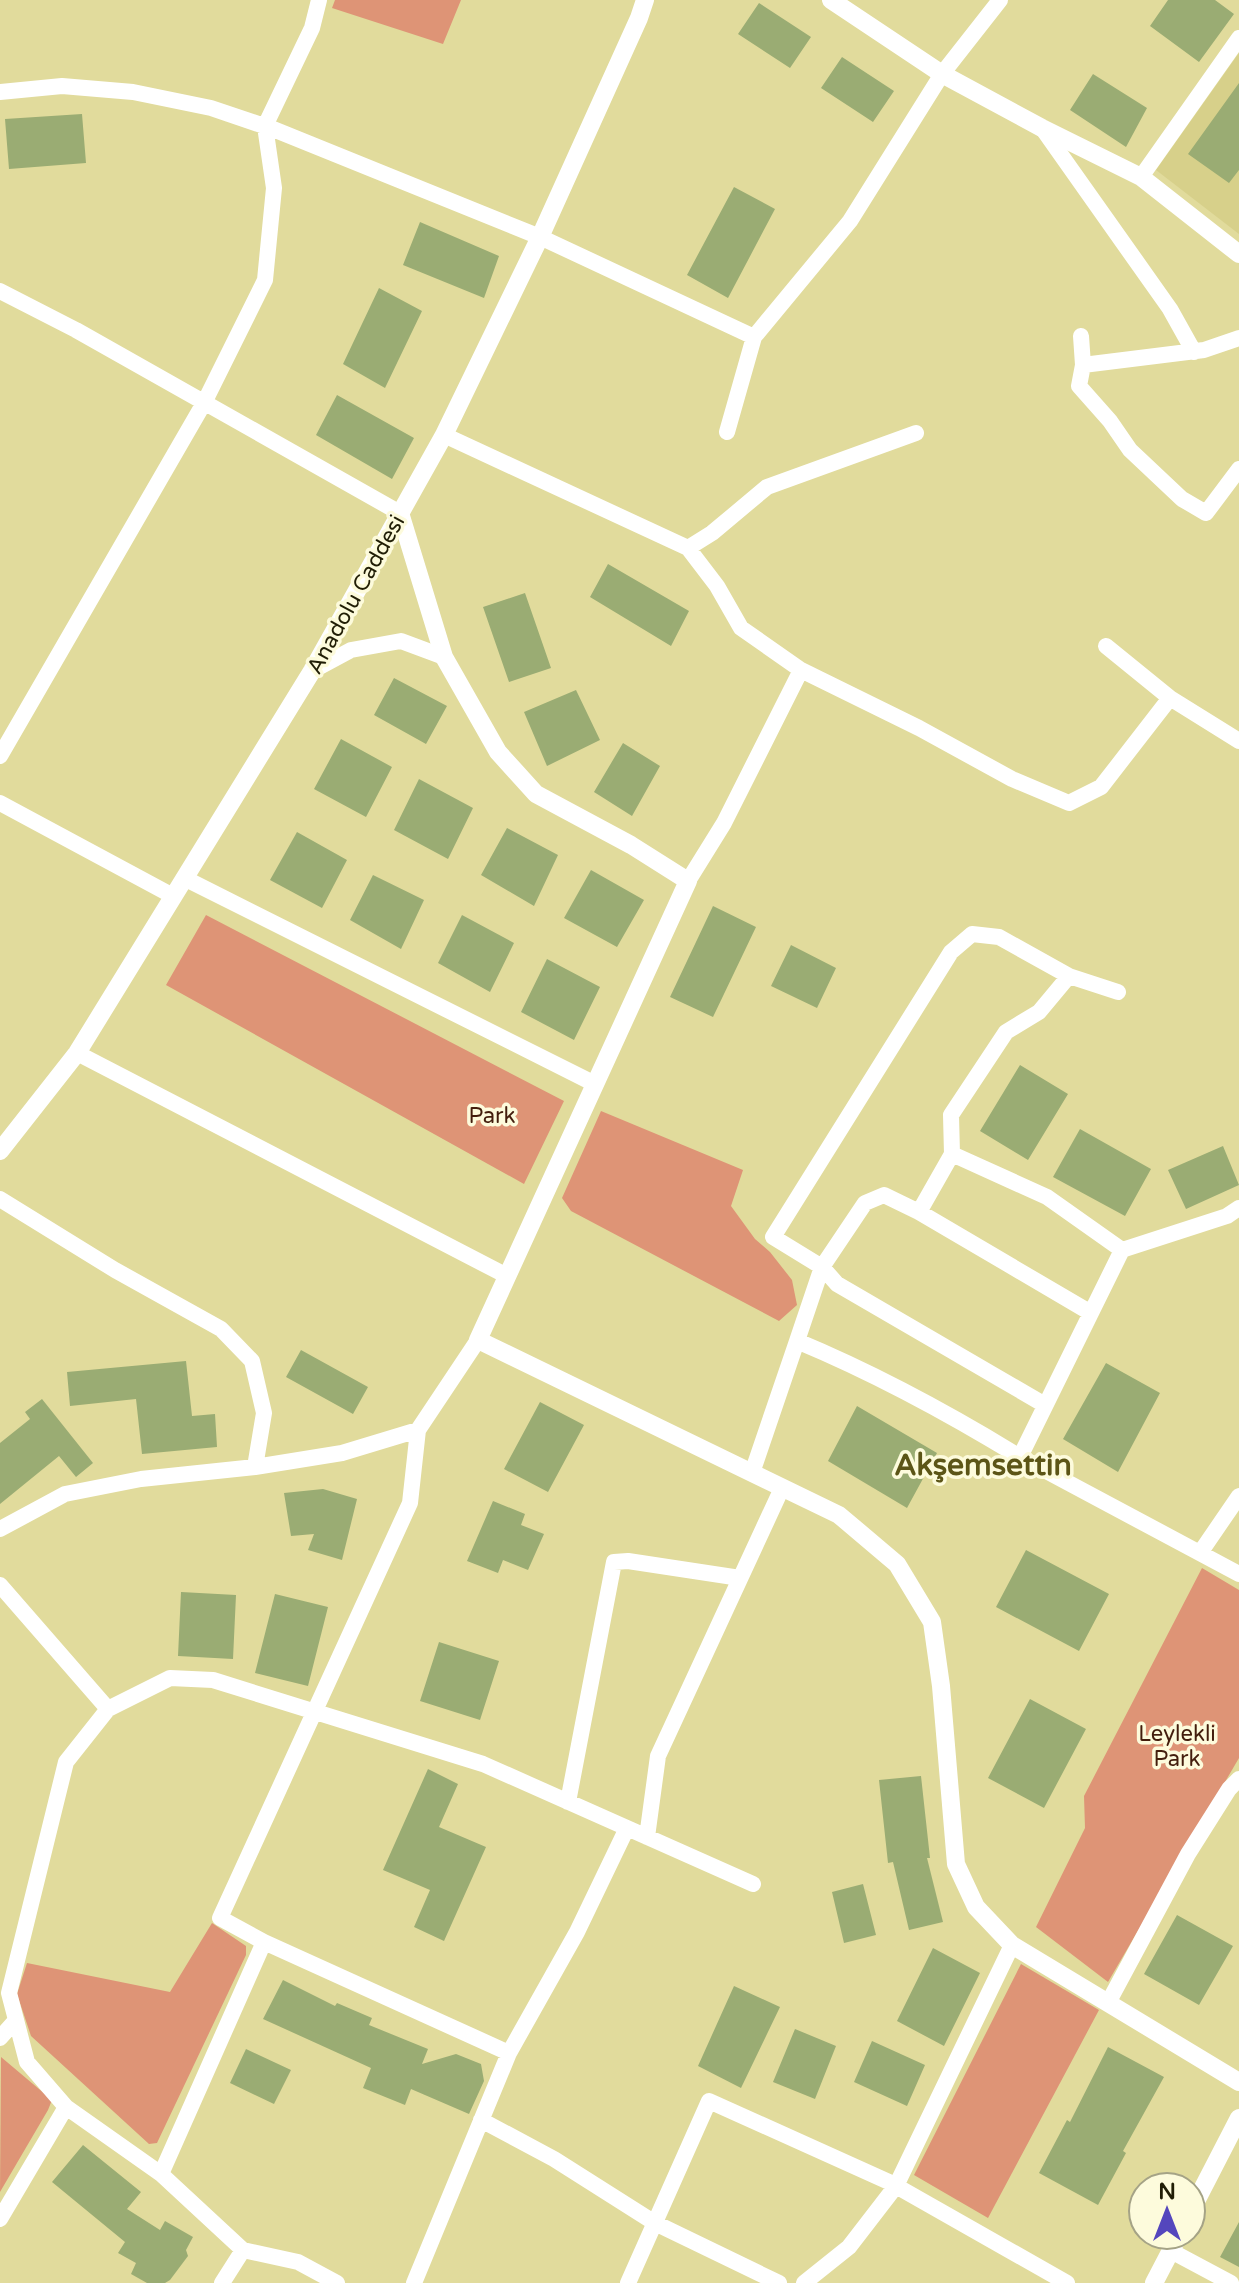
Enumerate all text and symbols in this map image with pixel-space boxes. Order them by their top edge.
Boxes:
street label: Anadolu Caddesi [301,510,410,679]
park label: Park [469,1103,516,1129]
district label: Akşemsettin [894,1447,1072,1484]
park label: Leylekli Park [1138,1721,1216,1772]
north arrow [1127,2171,1207,2251]
text: N [1158,2179,1176,2205]

